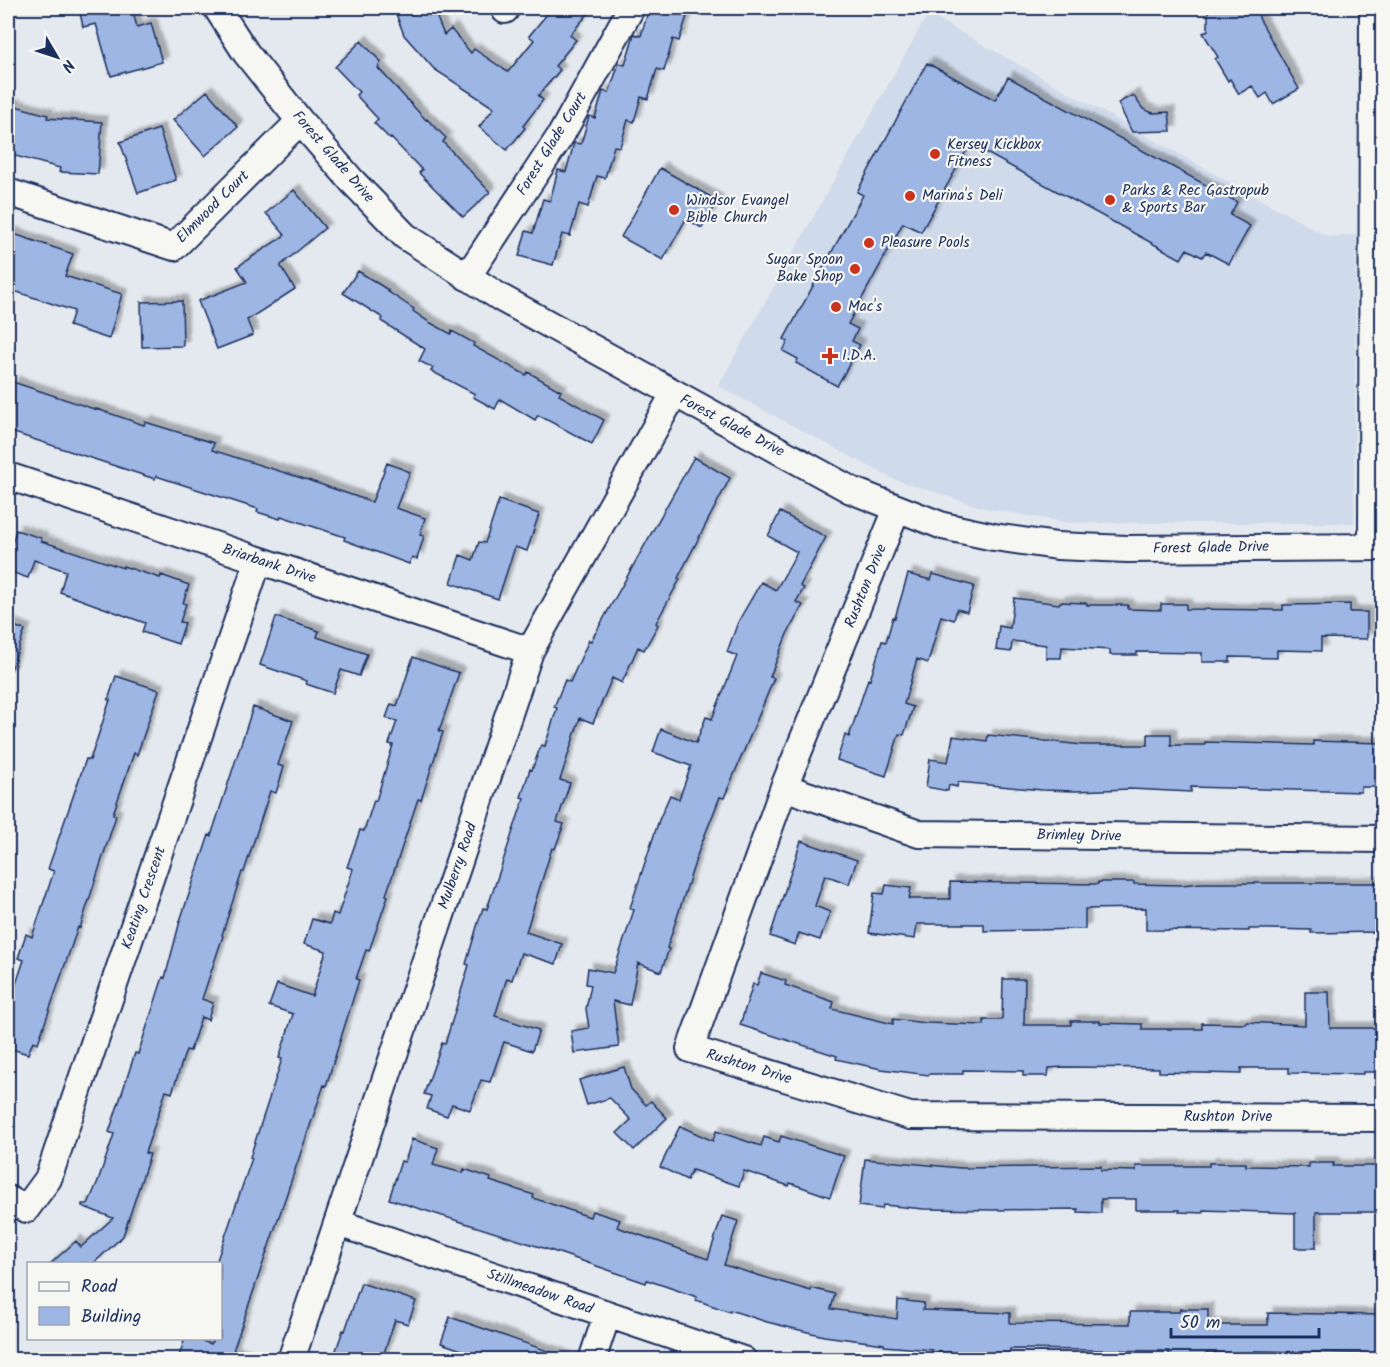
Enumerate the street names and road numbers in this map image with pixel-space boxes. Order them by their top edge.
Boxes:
street label: Forest Glade Court [510,87,594,201]
street label: Forest Glade Drive [286,105,380,209]
street label: Elmwood Court [171,165,255,249]
street label: Forest Glade Drive [675,388,789,464]
street label: Forest Glade Drive [1153,535,1269,561]
street label: Briarbank Drive [219,538,319,591]
street label: Rushton Drive [838,540,894,631]
street label: Mulberry Road [432,819,484,913]
street label: Brimley Drive [1036,823,1122,849]
street label: Keating Crescent [115,843,173,953]
street label: Rushton Drive [703,1043,795,1091]
street label: Rushton Drive [1184,1105,1272,1129]
street label: Stillmeadow Road [484,1263,597,1322]

